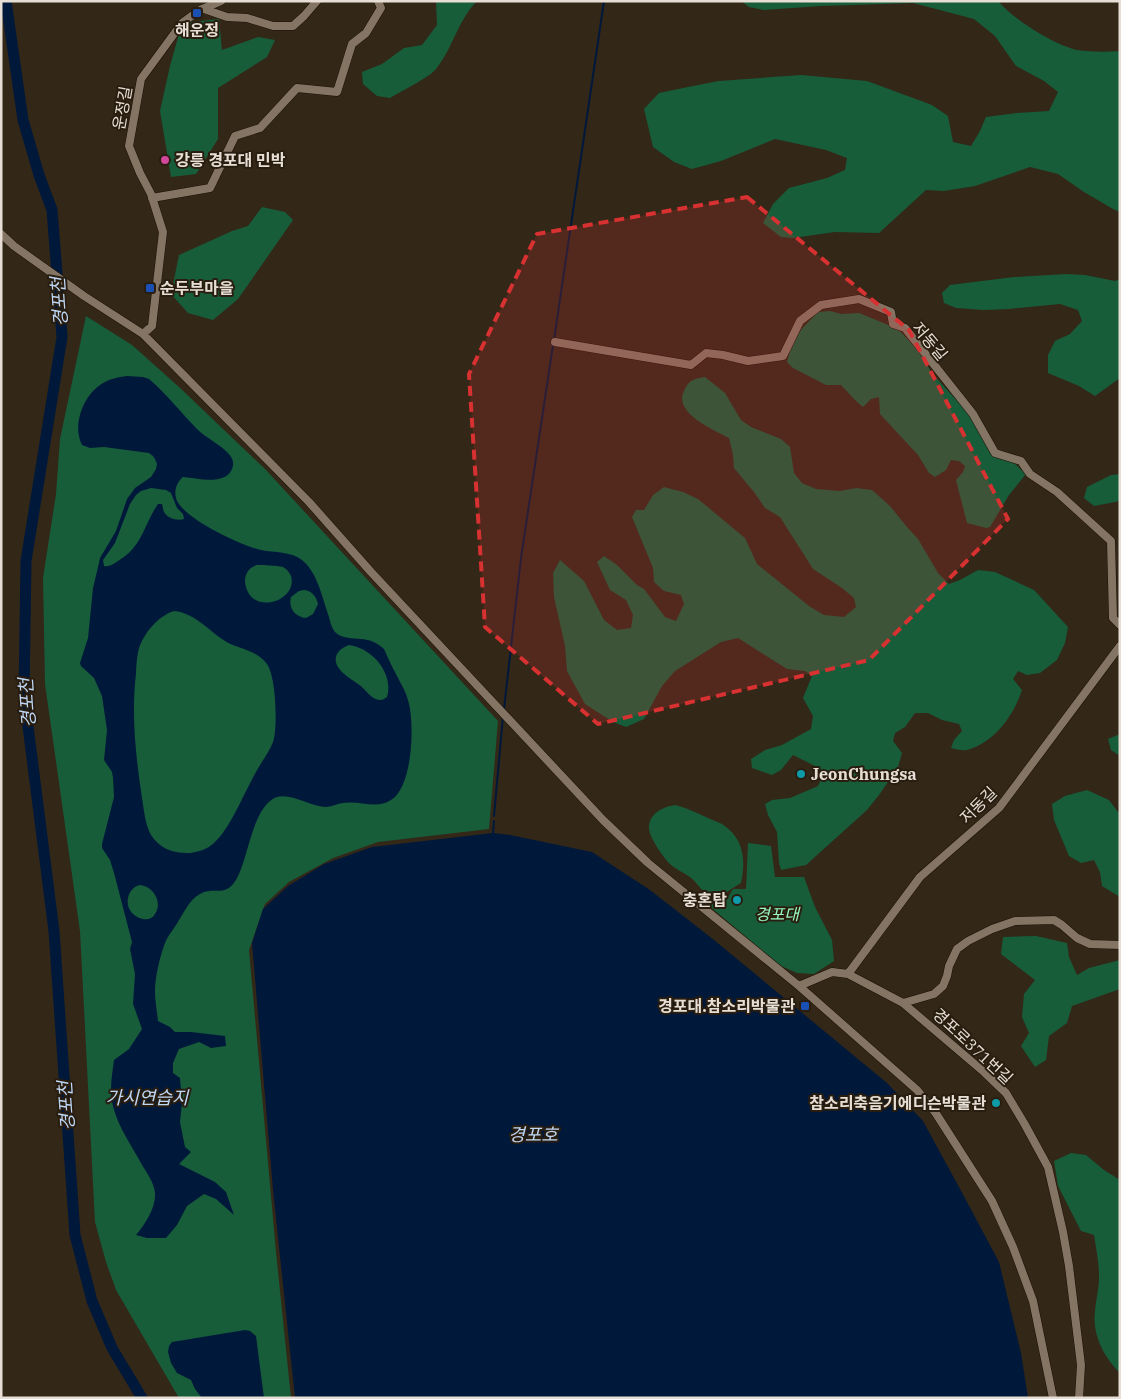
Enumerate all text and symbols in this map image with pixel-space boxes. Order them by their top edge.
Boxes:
marker: 해운정 [191,7,203,19]
place label: 해운정 [175,20,219,40]
street label: 운정길 [108,85,136,131]
place label: 강릉 경포대 민박 [175,150,286,170]
marker: 강릉 경포대 민박 [159,154,171,166]
water label: 경포천 [46,274,72,328]
place label: 순두부마을 [160,278,234,298]
marker: 순두부마을 [144,282,156,294]
street label: 저동길 [908,318,952,364]
water label: 경포천 [14,675,40,729]
place label: JeonChungsa [811,764,917,784]
marker: JeonChungsa [795,768,807,780]
street label: 저동길 [955,782,1001,828]
place label: 충혼탑 [683,890,727,910]
marker: 충혼탑 [731,894,743,906]
park label: 경포대 [755,904,801,924]
place label: 경포대.참소리박물관 [658,996,795,1016]
marker: 경포대.참소리박물관 [799,1000,811,1012]
street label: 경포로371번길 [929,1004,1017,1088]
water label: 경포천 [53,1078,79,1132]
water label: 가시연습지 [106,1086,190,1109]
place label: 참소리축음기에디슨박물관 [809,1093,986,1113]
marker: 참소리축음기에디슨박물관 [990,1097,1002,1109]
water label: 경포호 [508,1123,559,1146]

